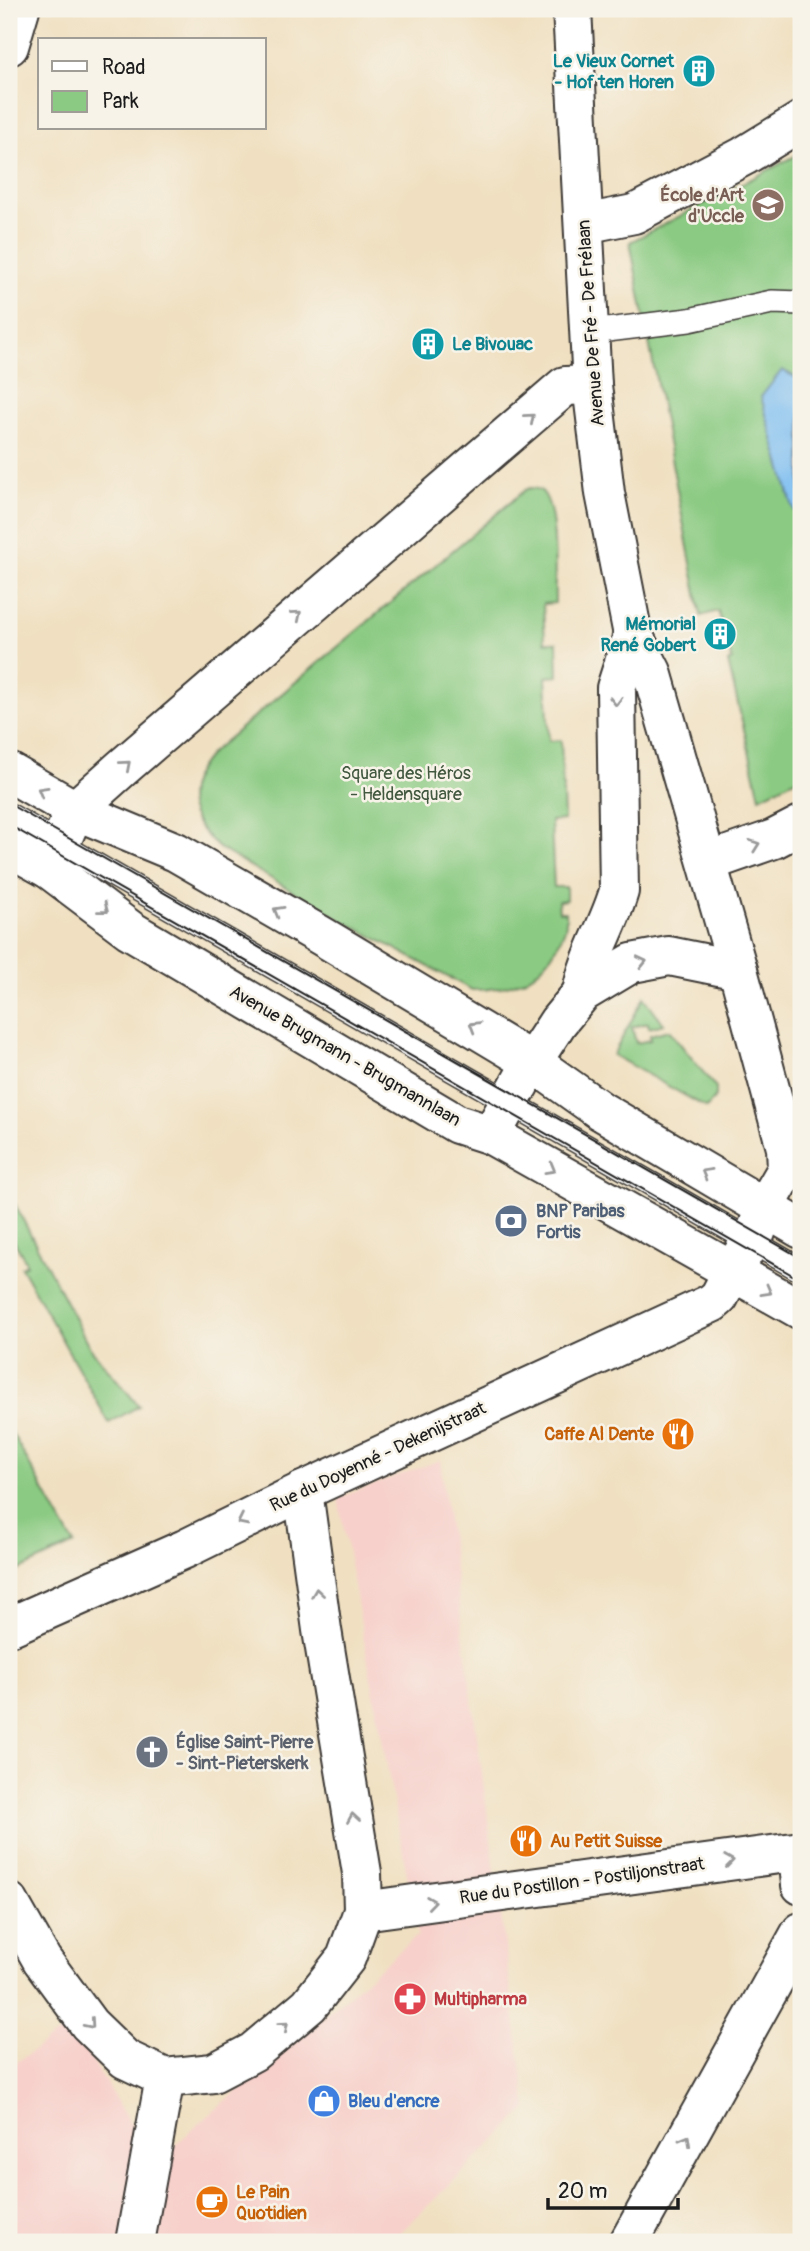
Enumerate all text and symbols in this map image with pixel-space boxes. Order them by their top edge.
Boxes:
legend [38,38,266,130]
place label: Le Vieux Cornet - Hof ten Horen [553,50,675,94]
building icon: Le Vieux Cornet - Hof ten Horen [680,52,718,90]
text: Road [102,54,146,81]
text: Park [102,88,139,115]
place label: École d'Art d'Uccle [660,184,745,228]
school or university icon: École d'Art d'Uccle [749,186,787,224]
street label: Avenue De Fré - De Frélaan [572,219,610,427]
building icon: Le Bivouac [409,325,447,363]
place label: Le Bivouac [452,333,533,356]
one-way arrow [521,414,534,426]
one-way arrow [289,611,302,623]
place label: Mémorial René Gobert [600,613,697,657]
building icon: Mémorial René Gobert [701,615,739,653]
one-way arrow [608,696,624,706]
one-way arrow [117,761,130,773]
park label: Square des Héros - Heldensquare [341,762,471,806]
one-way arrow [36,786,49,799]
one-way arrow [749,839,761,853]
one-way arrow [96,901,108,914]
one-way arrow [272,906,285,919]
one-way arrow [636,956,648,970]
street label: Avenue Brugmann - Brugmannlaan [225,980,465,1132]
one-way arrow [468,1021,481,1034]
one-way arrow [543,1160,556,1173]
one-way arrow [701,1168,714,1181]
place label: BNP Paribas Fortis [536,1200,626,1244]
bank icon: BNP Paribas Fortis [492,1202,530,1240]
one-way arrow [759,1283,772,1296]
street label: Rue du Doyenné - Dekenijstraat [266,1396,490,1517]
restaurant icon: Caffe Al Dente [659,1415,697,1453]
place label: Caffe Al Dente [544,1423,655,1446]
one-way arrow [237,1512,249,1526]
one-way arrow [310,1587,325,1599]
place label: Église Saint-Pierre - Sint-Pieterskerk [176,1731,314,1775]
church icon: Église Saint-Pierre - Sint-Pieterskerk [133,1733,171,1771]
one-way arrow [346,1812,361,1824]
restaurant icon: Au Petit Suisse [507,1822,545,1860]
place label: Au Petit Suisse [550,1830,663,1853]
street label: Rue du Postillon - Postiljonstraat [458,1852,707,1910]
one-way arrow [723,1854,735,1869]
one-way arrow [425,1895,437,1910]
pharmacy icon: Multipharma [391,1980,429,2018]
place label: Multipharma [434,1988,527,2011]
one-way arrow [82,2016,94,2029]
one-way arrow [276,2022,289,2034]
shop icon: Bleu d'encre [305,2082,343,2120]
place label: Bleu d'encre [348,2090,441,2113]
one-way arrow [678,2134,691,2147]
scale bar [548,2167,677,2211]
text: 20 m [558,2178,607,2205]
place label: Le Pain Quotidien [236,2181,307,2225]
cafe icon: Le Pain Quotidien [193,2183,231,2221]

